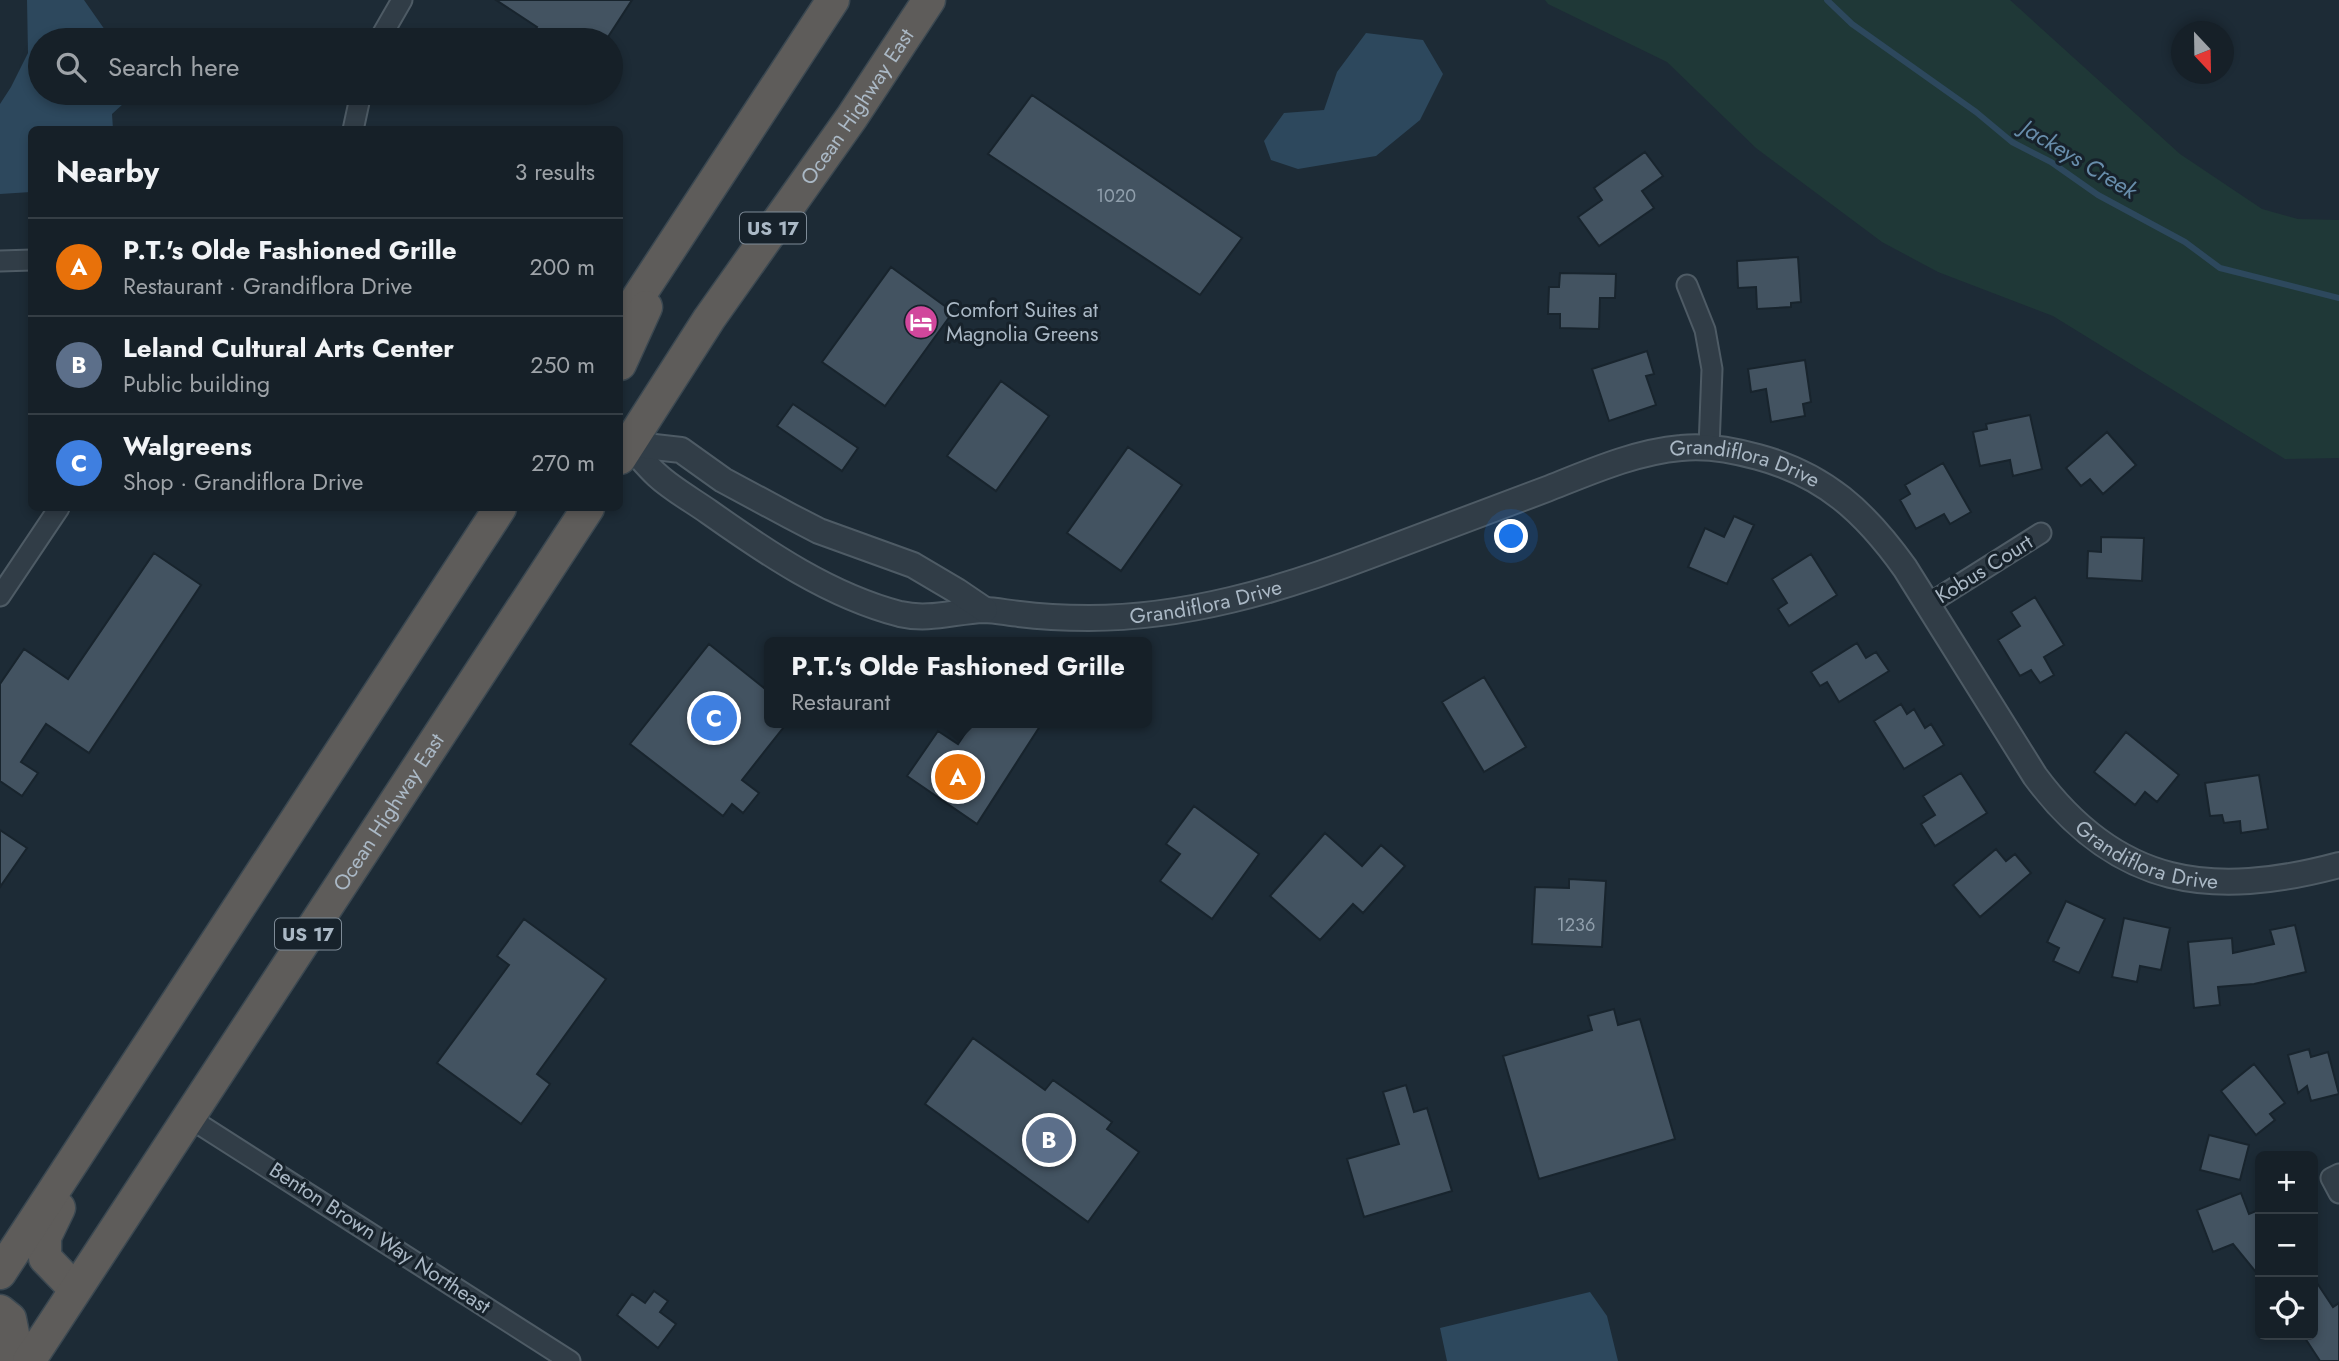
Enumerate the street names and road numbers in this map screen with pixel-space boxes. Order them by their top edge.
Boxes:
street label: Ocean Highway East [793,23,921,191]
road number: US 17 [740,212,806,244]
street label: Grandiflora Drive [1668,432,1826,495]
street label: Kobus Court [1930,527,2038,611]
street label: Grandiflora Drive [1128,572,1285,631]
street label: Ocean Highway East [326,727,451,897]
street label: Grandiflora Drive [2068,813,2219,897]
road number: US 17 [275,918,341,950]
street label: Benton Brown Way Northeast [263,1155,497,1321]

